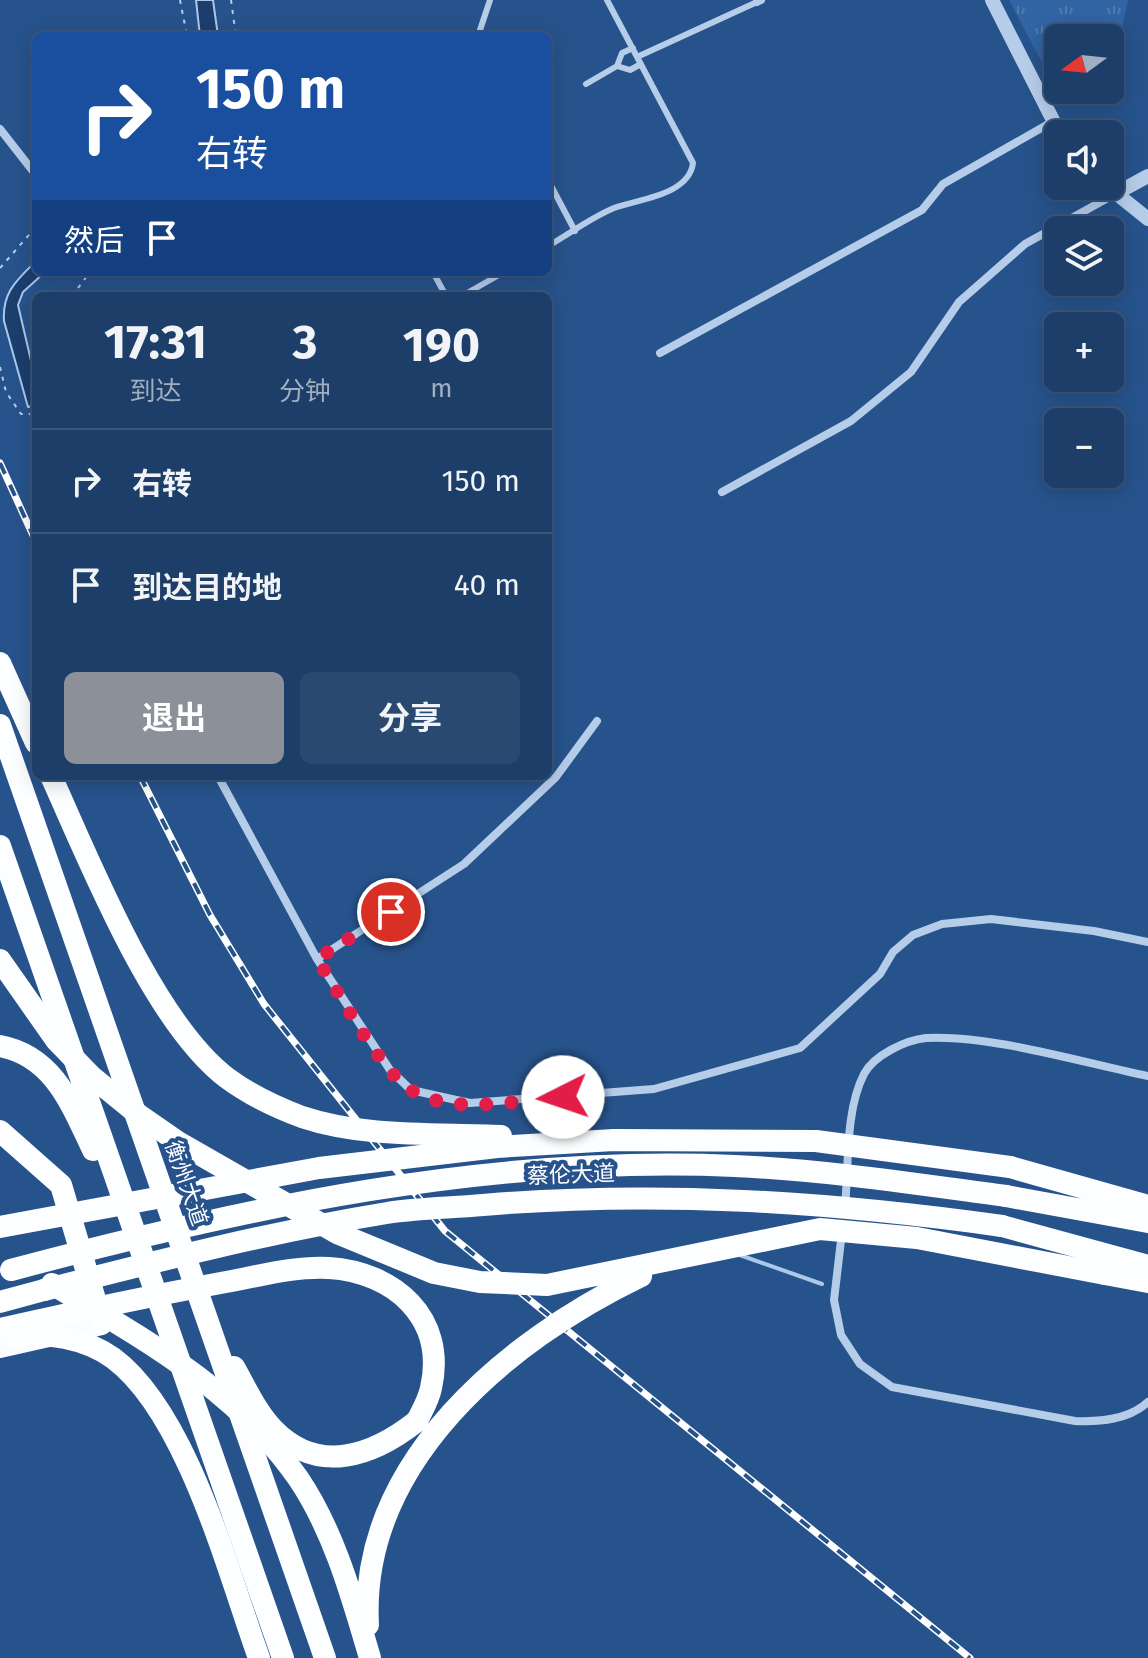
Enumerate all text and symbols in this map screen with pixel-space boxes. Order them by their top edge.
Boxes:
north arrow [1044,24,1124,104]
map controls [1044,24,1124,488]
text: 150 m [196,56,345,123]
icon: right [64,64,168,168]
button: sound [1044,120,1124,200]
text: 右转 [196,132,268,176]
icon: arrive [140,216,184,260]
button: layers [1044,216,1124,296]
text: 然后 [64,223,124,259]
button: + [1044,312,1124,392]
text: 17:31 [104,313,207,371]
text: 3 [292,313,317,371]
text: 190 [403,316,480,374]
text: m [430,373,453,404]
text: 到达 [129,376,181,407]
text: 分钟 [279,376,331,407]
button: − [1044,408,1124,488]
icon: right [64,459,108,503]
text: 150 m [442,463,520,499]
text: 右转 [132,466,192,502]
icon: arrive [64,563,108,607]
text: 40 m [454,567,520,603]
text: 到达目的地 [132,570,282,606]
button: 退出 [64,672,284,764]
button: 分享 [300,672,520,764]
pin [357,878,425,946]
icon: arrive [369,890,413,934]
position arrow [521,1055,605,1139]
street label: 衡州大道 [159,1137,214,1229]
street label: 蔡伦大道 [527,1159,615,1190]

